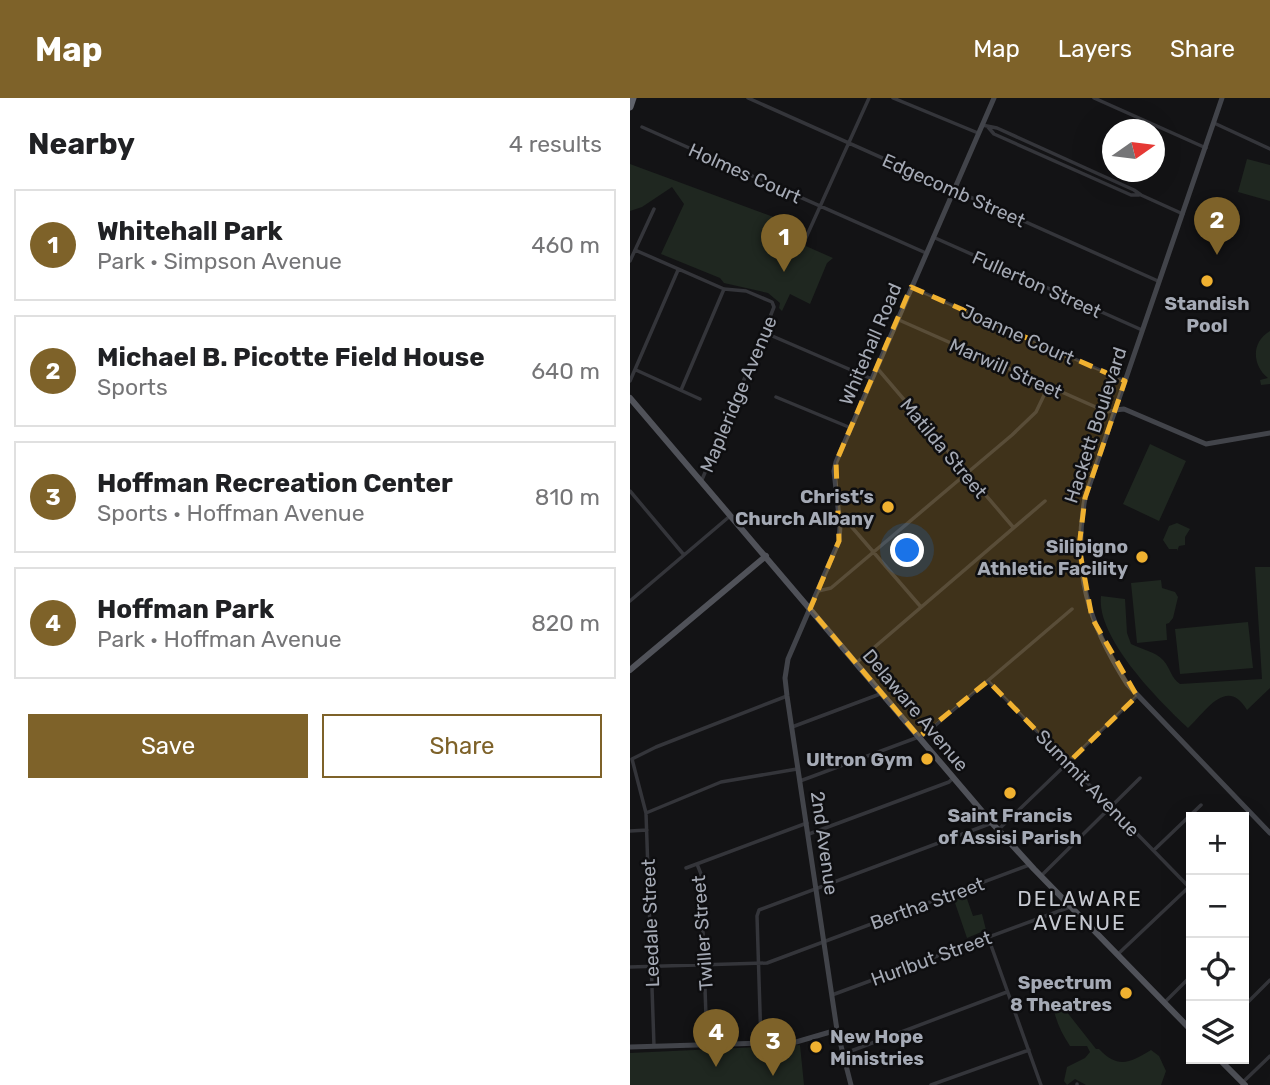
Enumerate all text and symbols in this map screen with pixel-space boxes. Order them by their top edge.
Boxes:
text: Map [35,30,103,69]
text: Map [973,35,1020,63]
text: Layers [1058,35,1132,63]
text: Share [1170,35,1235,63]
north arrow [1102,119,1165,182]
text: Nearby [28,126,135,162]
text: 4 results [509,130,602,158]
street label: Holmes Court [685,138,805,209]
street label: Edgecomb Street [879,149,1029,232]
pin: 2 [1194,197,1240,255]
pin: 1 [761,214,807,272]
text: Whitehall Park [97,216,283,247]
text: 1 [47,231,59,259]
text: 460 m [531,231,600,259]
street label: Fullerton Street [969,246,1105,323]
text: Park · Simpson Avenue [97,247,342,275]
marker: Standish Pool [1199,273,1215,289]
street label: Whitehall Road [834,280,907,409]
place label: Standish Pool [1164,292,1250,337]
street label: Joanne Court [958,299,1078,370]
street label: Mapleridge Avenue [695,312,782,476]
street label: Marwill Street [946,333,1066,404]
text: Michael B. Picotte Field House [97,342,485,373]
street label: Hackett Boulevard [1059,344,1132,506]
text: 2 [46,357,60,385]
text: 640 m [531,357,600,385]
text: Sports [97,373,168,401]
street label: Matilda Street [895,394,992,503]
text: Hoffman Recreation Center [97,468,453,499]
text: 3 [45,483,61,511]
text: 810 m [535,483,600,511]
place label: Christ’s Church Albany [735,485,875,530]
text: Sports · Hoffman Avenue [97,499,365,527]
marker: Christ’s Church Albany [880,499,896,515]
your location [890,533,924,567]
place label: Silipigno Athletic Facility [977,535,1129,580]
marker: Silipigno Athletic Facility [1134,549,1150,565]
text: Hoffman Park [97,594,274,625]
text: 4 [45,609,61,637]
text: 820 m [531,609,600,637]
text: Park · Hoffman Avenue [97,625,342,653]
street label: Delaware Avenue [858,644,973,776]
button: Save [28,714,308,778]
button: Share [322,714,602,778]
street label: Summit Avenue [1031,725,1144,842]
place label: Ultron Gym [806,748,913,771]
marker: Ultron Gym [919,751,935,767]
marker: Saint Francis of Assisi Parish [1002,785,1018,801]
street label: 2nd Avenue [806,790,843,896]
place label: Saint Francis of Assisi Parish [938,804,1082,849]
map controls [1186,812,1249,1064]
button: + [1186,812,1249,875]
street label: Leedale Street [637,858,664,988]
street label: Bertha Street [867,872,988,935]
street label: Twiller Street [687,874,718,991]
button: − [1186,875,1249,938]
district label: DELAWARE AVENUE [1017,886,1143,935]
street label: Hurlbut Street [868,926,995,991]
button: locate [1186,938,1249,1001]
place label: Spectrum 8 Theatres [1010,971,1112,1016]
marker: Spectrum 8 Theatres [1118,985,1134,1001]
button: layers [1186,1001,1249,1064]
pin: 4 [693,1009,739,1067]
pin: 3 [750,1018,796,1076]
place label: New Hope Ministries [830,1025,924,1070]
marker: New Hope Ministries [808,1039,824,1055]

